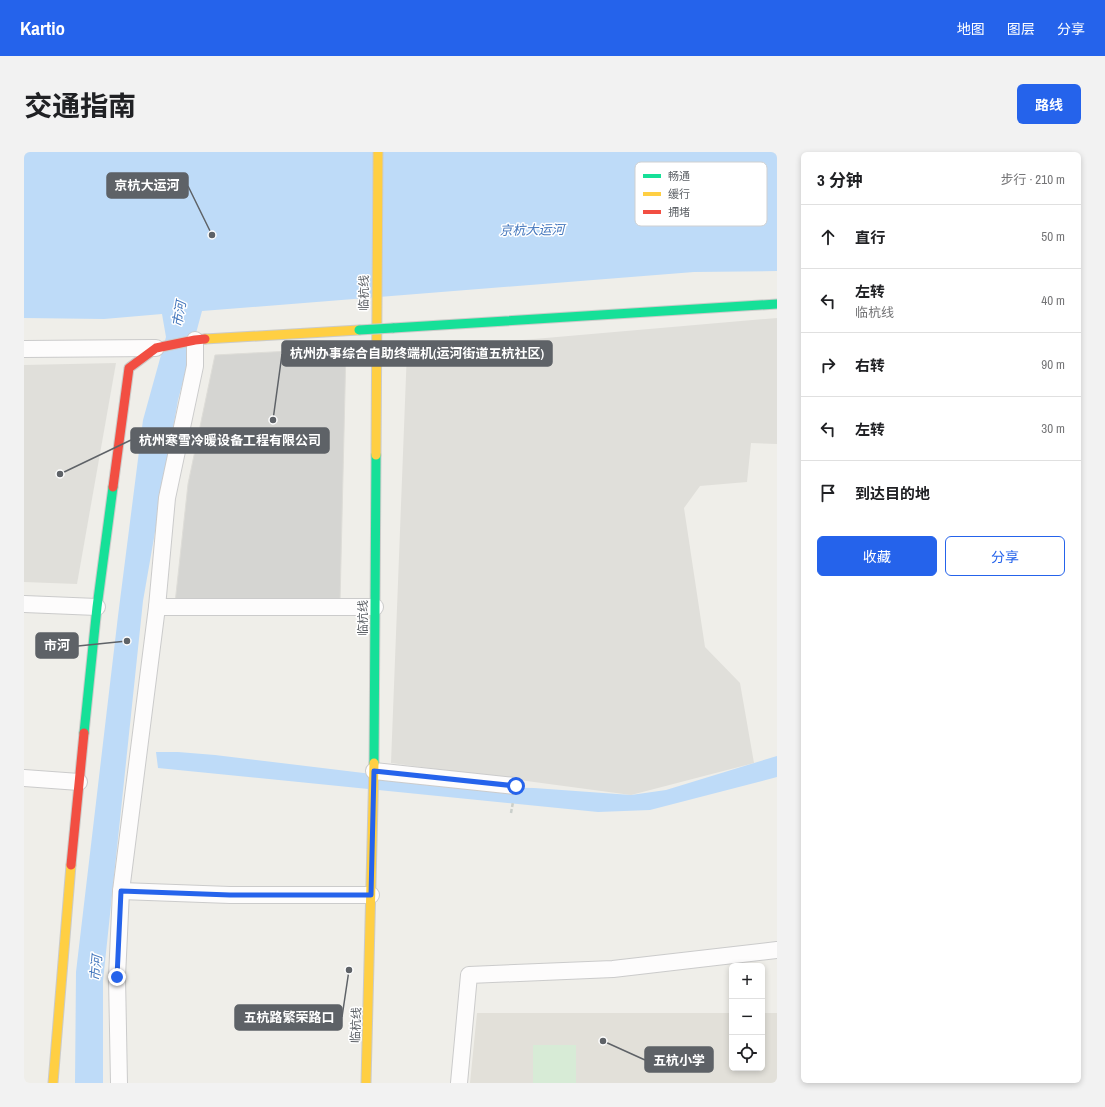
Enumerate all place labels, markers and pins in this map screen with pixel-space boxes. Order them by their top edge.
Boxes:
callout: 京杭大运河 [107,173,188,198]
callout: 杭州办事综合自助终端机(运河街道五杭社区) [282,341,552,366]
callout: 杭州寒雪冷暖设备工程有限公司 [131,428,329,453]
callout: 市河 [36,633,78,658]
callout: 五杭路繁荣路口 [235,1005,342,1030]
callout: 五杭小学 [645,1047,713,1072]

